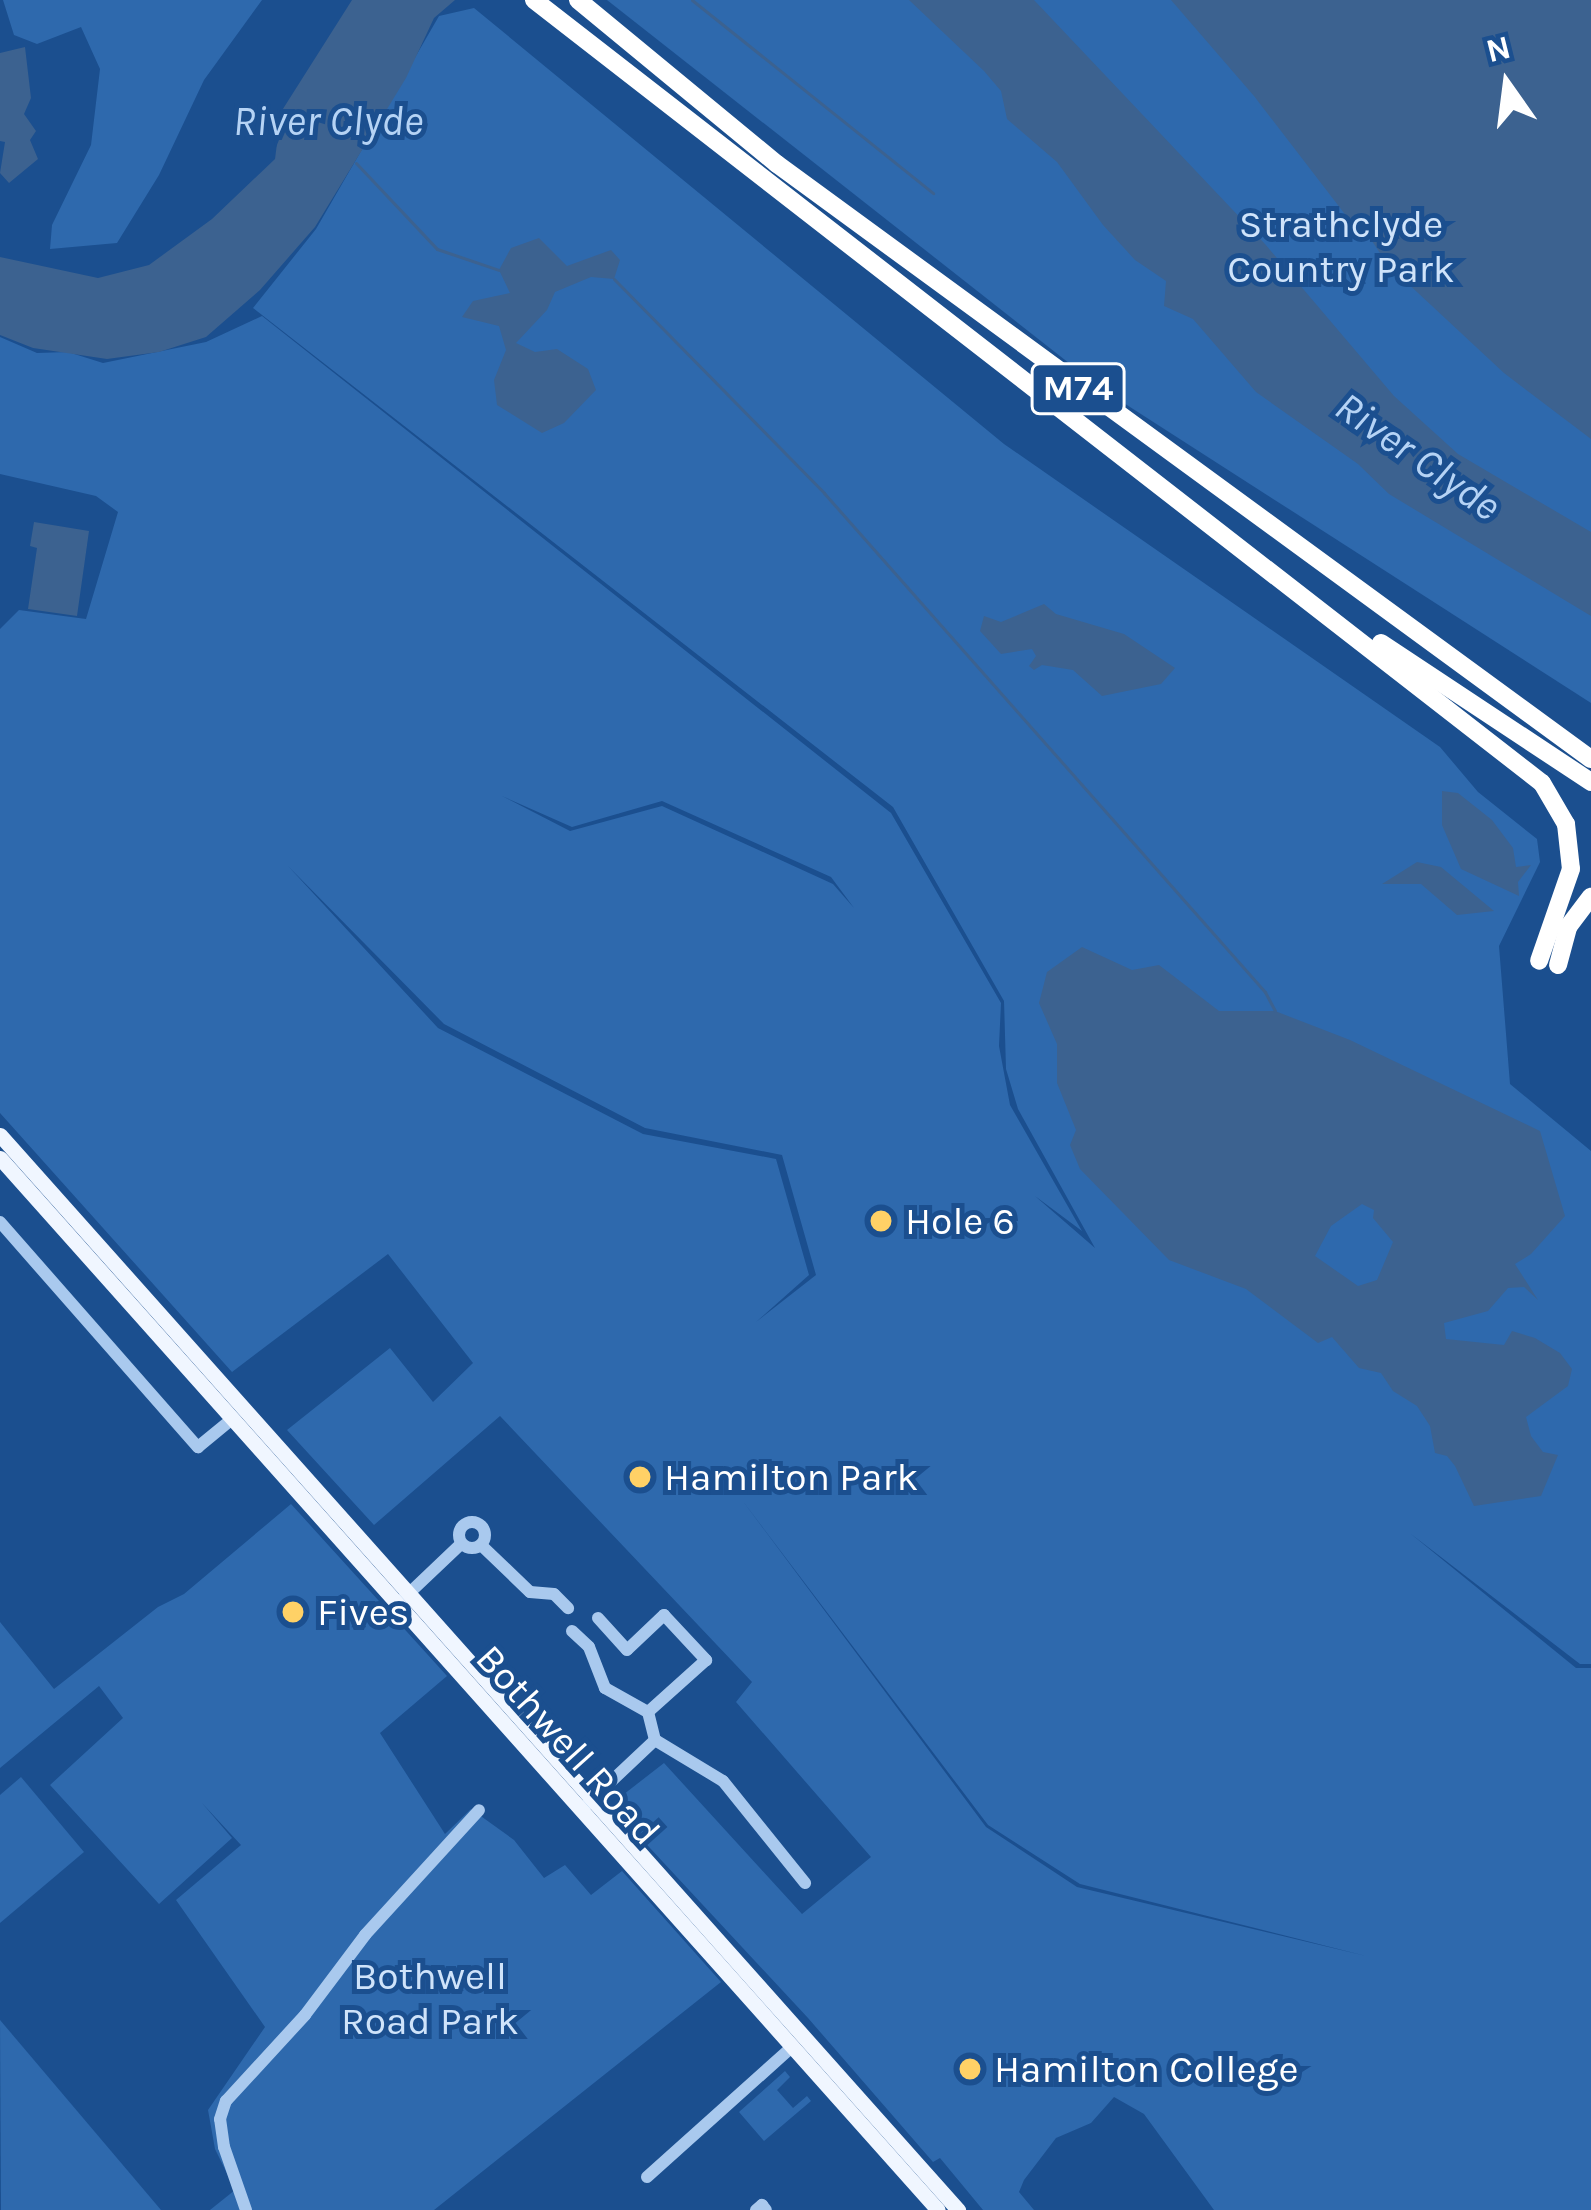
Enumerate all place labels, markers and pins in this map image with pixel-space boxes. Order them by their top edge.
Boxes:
place label: Hole 6 [905,1198,1015,1244]
marker: Hole 6 [868,1208,894,1234]
place label: Hamilton Park [664,1454,918,1500]
marker: Hamilton Park [627,1464,653,1490]
place label: Fives [317,1589,409,1635]
marker: Fives [280,1599,306,1625]
place label: Hamilton College [994,2046,1298,2092]
marker: Hamilton College [957,2056,983,2082]

